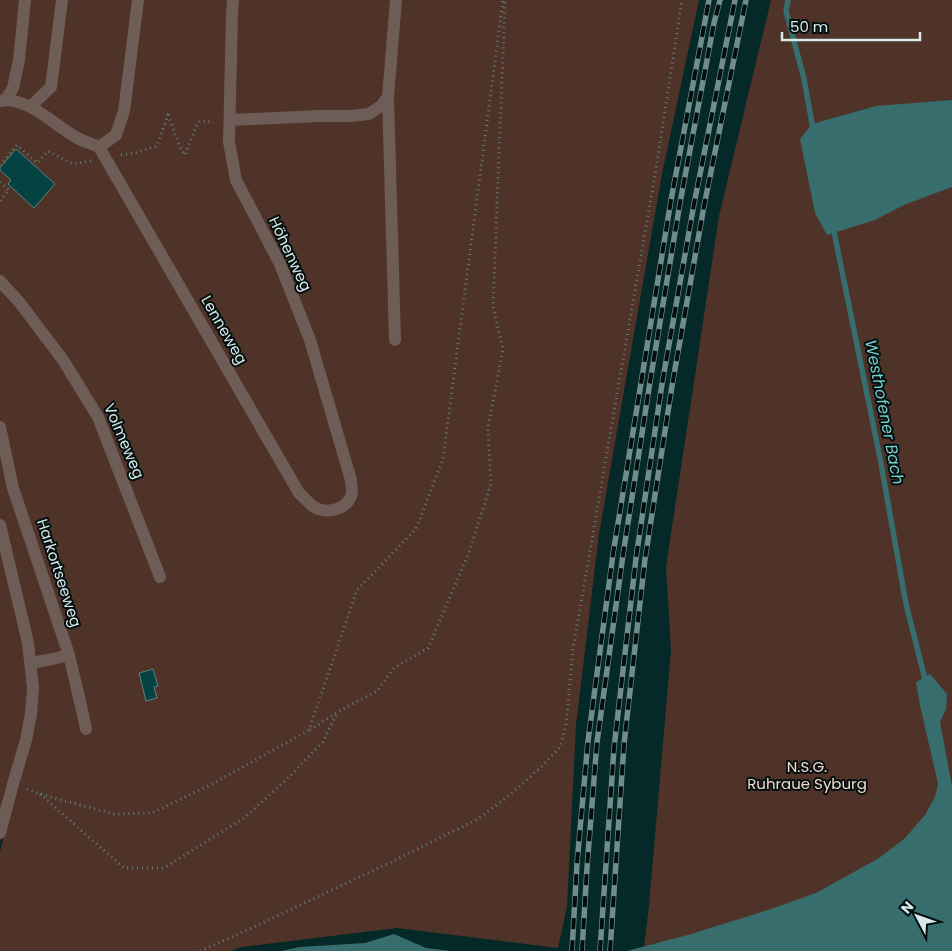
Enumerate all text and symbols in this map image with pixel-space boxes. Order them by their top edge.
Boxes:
scale bar [782,10,920,42]
text: 50 m [790,16,828,37]
street label: Höhenweg [264,213,317,295]
street label: Lenneweg [196,292,253,368]
water label: Westhofener Bach [859,338,910,486]
street label: Volmeweg [99,400,150,482]
street label: Harkortseeweg [32,516,87,630]
park label: N.S.G. Ruhraue Syburg [747,756,867,794]
north arrow [892,891,942,941]
text: N [896,897,918,918]

